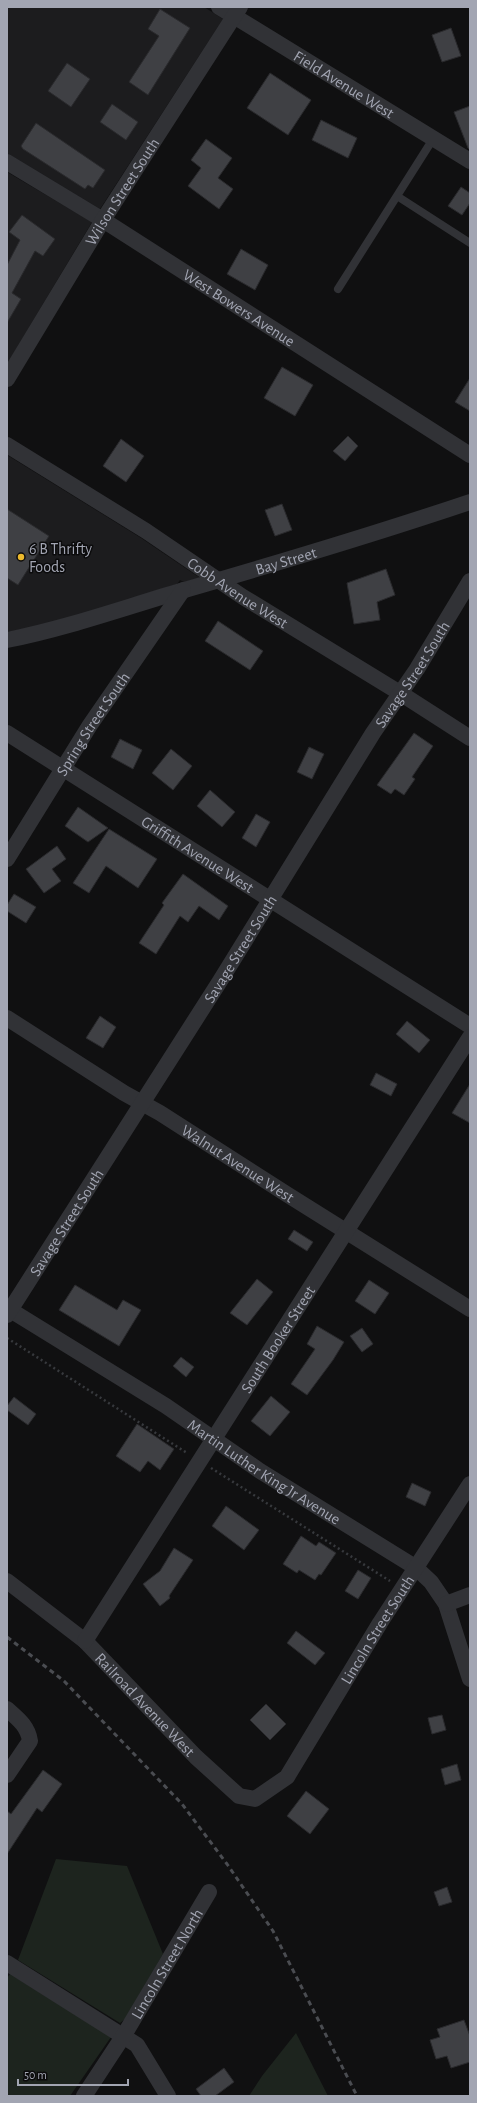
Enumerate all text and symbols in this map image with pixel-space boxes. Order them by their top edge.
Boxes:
street label: Field Avenue West [291,48,397,121]
street label: Wilson Street South [83,135,163,248]
street label: West Bowers Avenue [180,267,297,350]
place label: 6 B Thrifty Foods [29,541,92,575]
street label: Bay Street [254,544,319,578]
marker: 6 B Thrifty Foods [16,552,26,562]
street label: Cobb Avenue West [184,555,290,631]
street label: Savage Street South [372,619,453,731]
street label: Spring Street South [54,670,133,779]
street label: Griffith Avenue West [138,813,256,896]
street label: Savage Street South [201,893,280,1006]
street label: Walnut Avenue West [178,1122,297,1206]
street label: Savage Street South [27,1167,107,1279]
street label: South Booker Street [238,1283,318,1396]
street label: Martin Luther King Jr Avenue [185,1417,343,1528]
street label: Lincoln Street South [338,1573,418,1687]
street label: Railroad Avenue West [92,1650,198,1760]
street label: Lincoln Street North [128,1906,206,2022]
scale bar [18,2061,128,2087]
text: 50 m [24,2069,47,2081]

